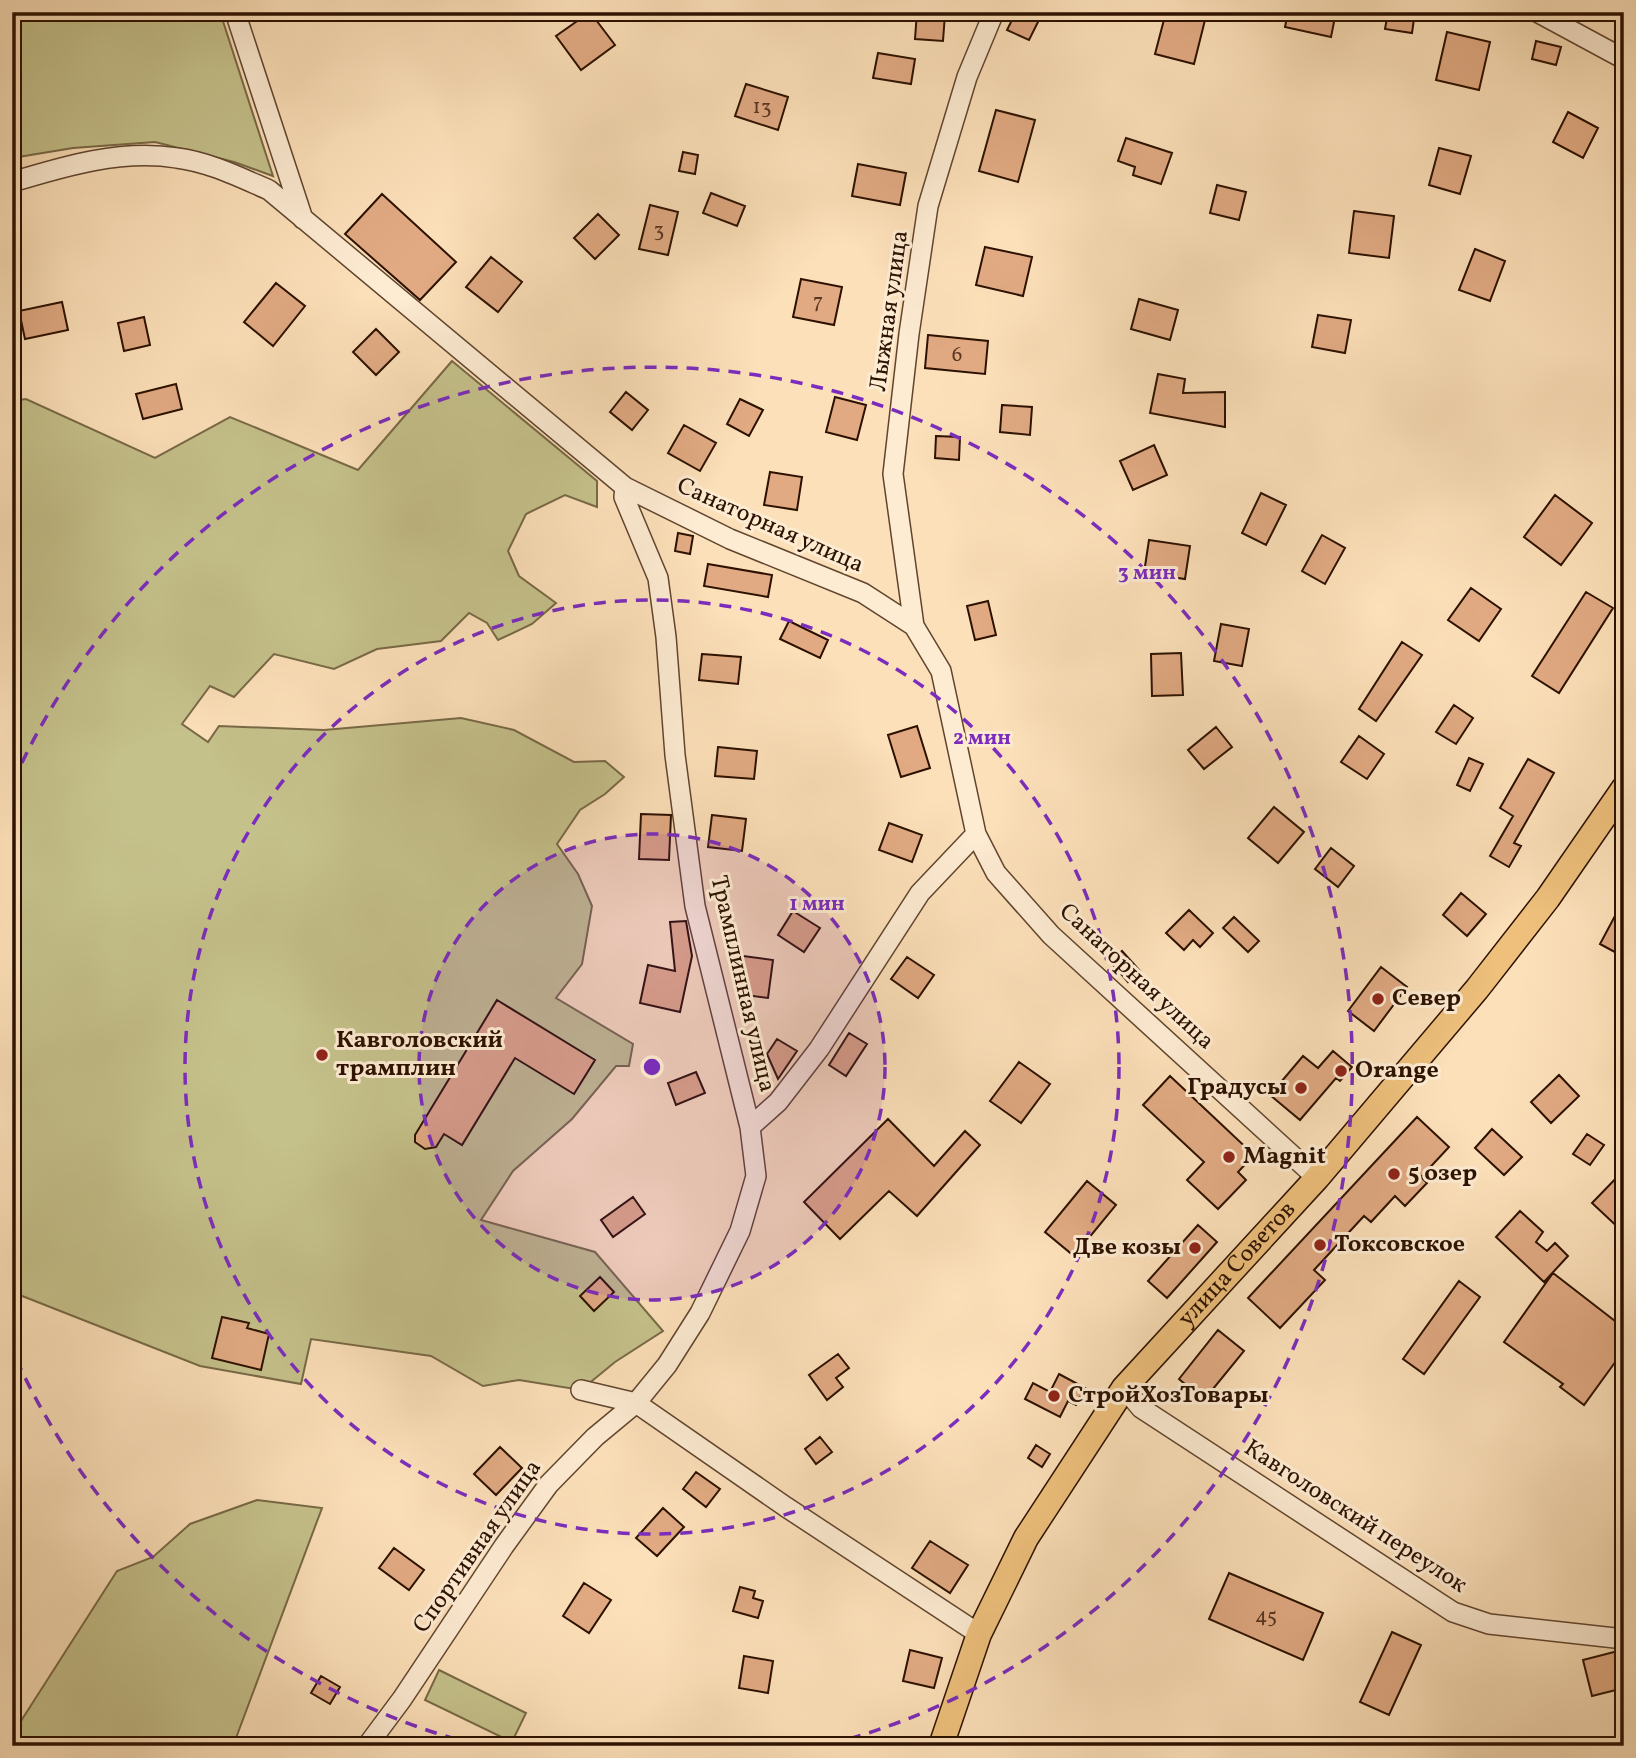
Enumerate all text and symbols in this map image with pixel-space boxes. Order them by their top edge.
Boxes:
house number: 13 [753,93,771,122]
house number: 3 [654,216,664,245]
street label: Лыжная улица [862,228,918,394]
house number: 7 [813,288,823,317]
house number: 6 [952,341,962,370]
street label: Санаторная улица [671,469,869,583]
text: 3 мин [1118,559,1176,588]
text: 2 мин [953,724,1011,753]
street label: Трамплинная улица [701,872,783,1096]
text: 1 мин [789,890,845,919]
street label: Санаторная улица [1051,896,1221,1058]
place label: Север [1392,982,1461,1016]
marker: Север [1370,991,1386,1007]
place label: Кавголовский трамплин [336,1024,503,1086]
marker: Кавголовский трамплин [314,1047,330,1063]
place label: Orange [1355,1054,1439,1088]
centre of rings [640,1055,664,1079]
marker: Orange [1333,1063,1349,1079]
place label: Градусы [1187,1071,1287,1105]
marker: Градусы [1293,1080,1309,1096]
place label: Magnit [1243,1140,1326,1174]
marker: Magnit [1221,1149,1237,1165]
place label: 5 озер [1408,1157,1477,1191]
marker: 5 озер [1386,1166,1402,1182]
street label: улица Советов [1171,1194,1304,1335]
place label: Токсовское [1334,1228,1465,1262]
place label: Две козы [1073,1231,1181,1265]
marker: Токсовское [1312,1237,1328,1253]
marker: Две козы [1187,1240,1203,1256]
place label: СтройХозТовары [1068,1379,1269,1413]
marker: СтройХозТовары [1046,1388,1062,1404]
street label: Кавголовский переулок [1237,1432,1474,1602]
street label: Спортивная улица [405,1453,551,1641]
house number: 45 [1255,1602,1277,1631]

